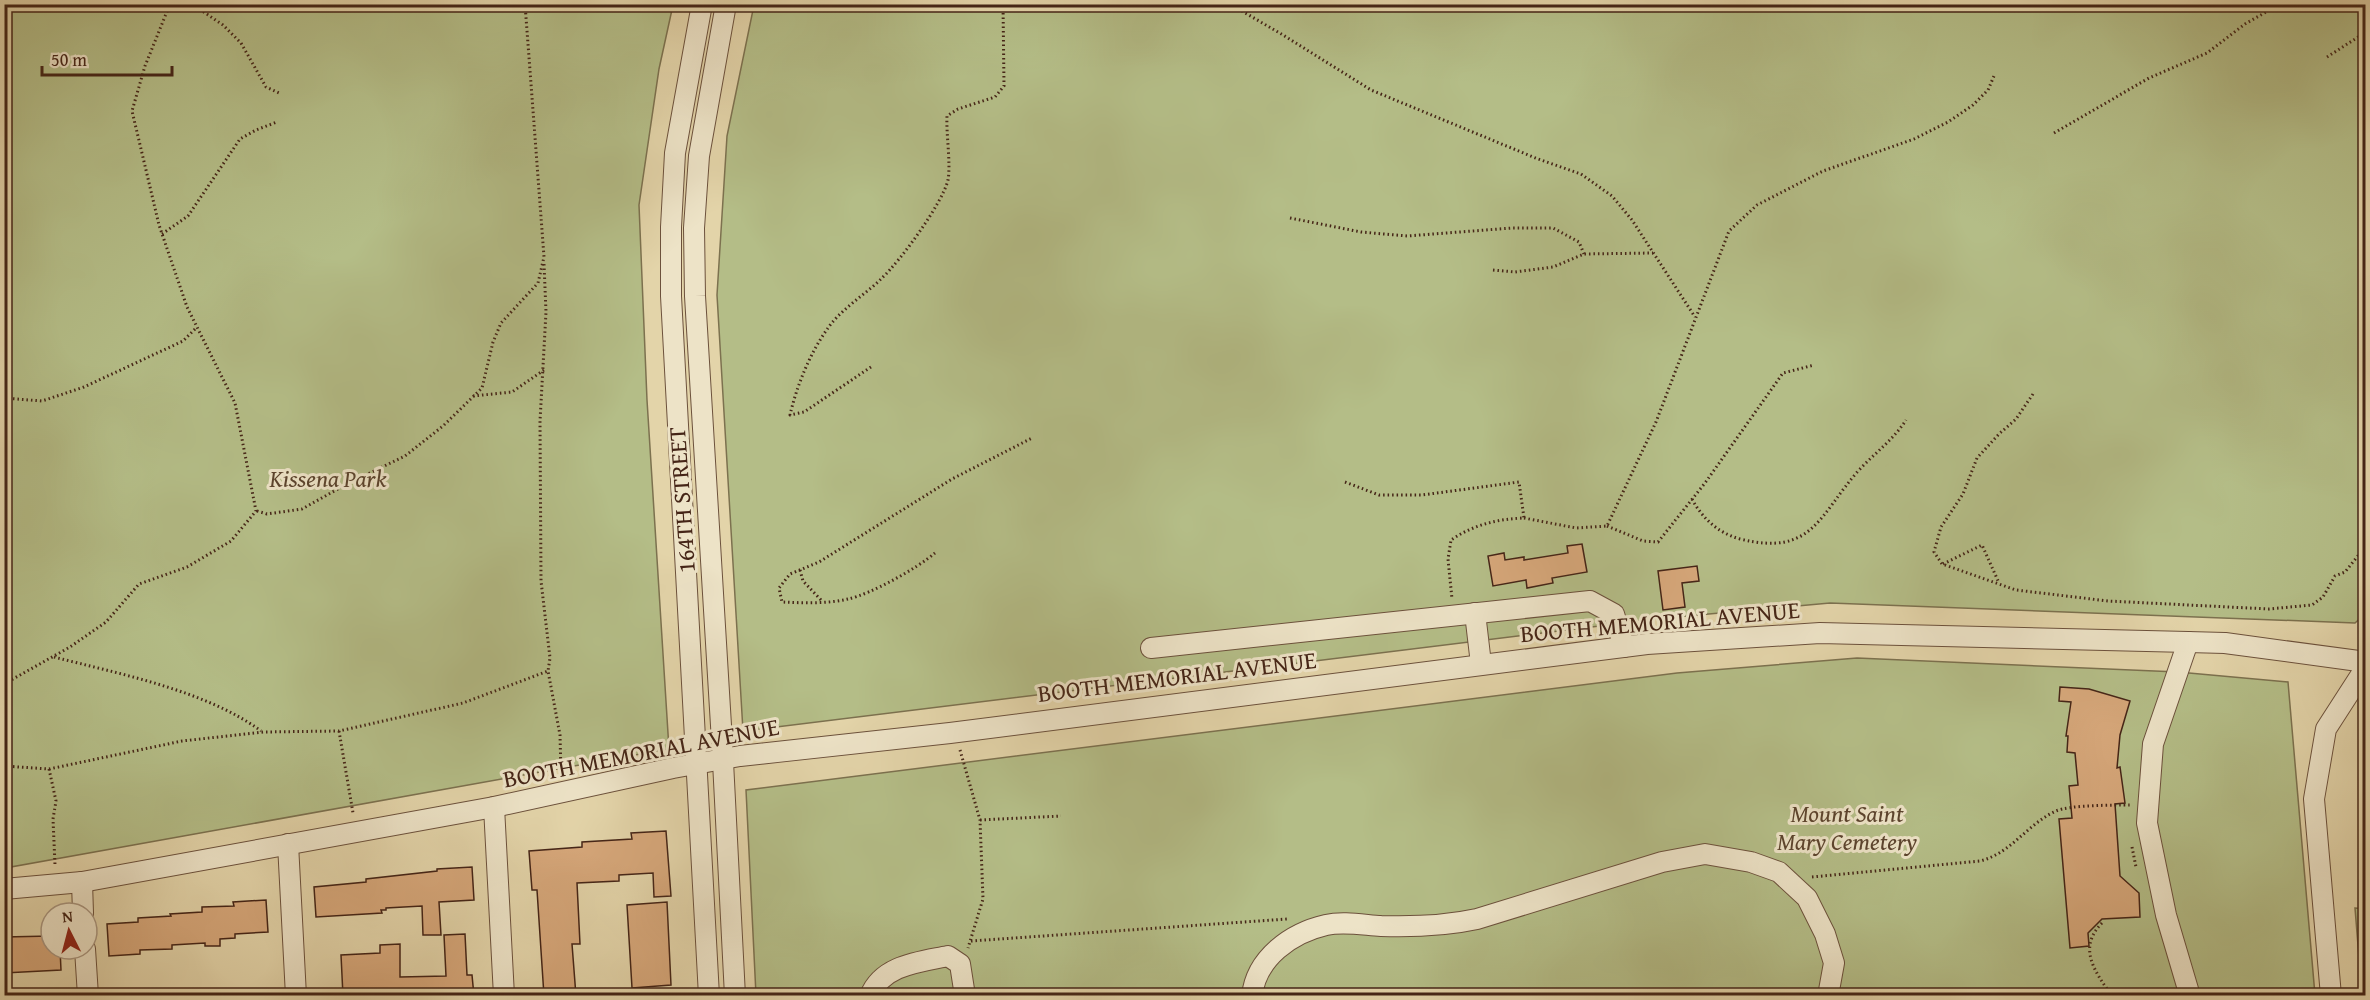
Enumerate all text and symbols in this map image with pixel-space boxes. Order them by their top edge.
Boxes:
scale bar [42,39,172,77]
text: 50 m [51,46,87,73]
street label: 164TH STREET [659,426,704,574]
park label: Kissena Park [269,461,387,496]
street label: BOOTH MEMORIAL AVENUE [1519,592,1801,651]
street label: BOOTH MEMORIAL AVENUE [1036,642,1318,711]
street label: BOOTH MEMORIAL AVENUE [500,709,782,796]
park label: Mount Saint Mary Cemetery [1777,796,1917,859]
north arrow [39,901,99,961]
text: N [61,904,74,929]

